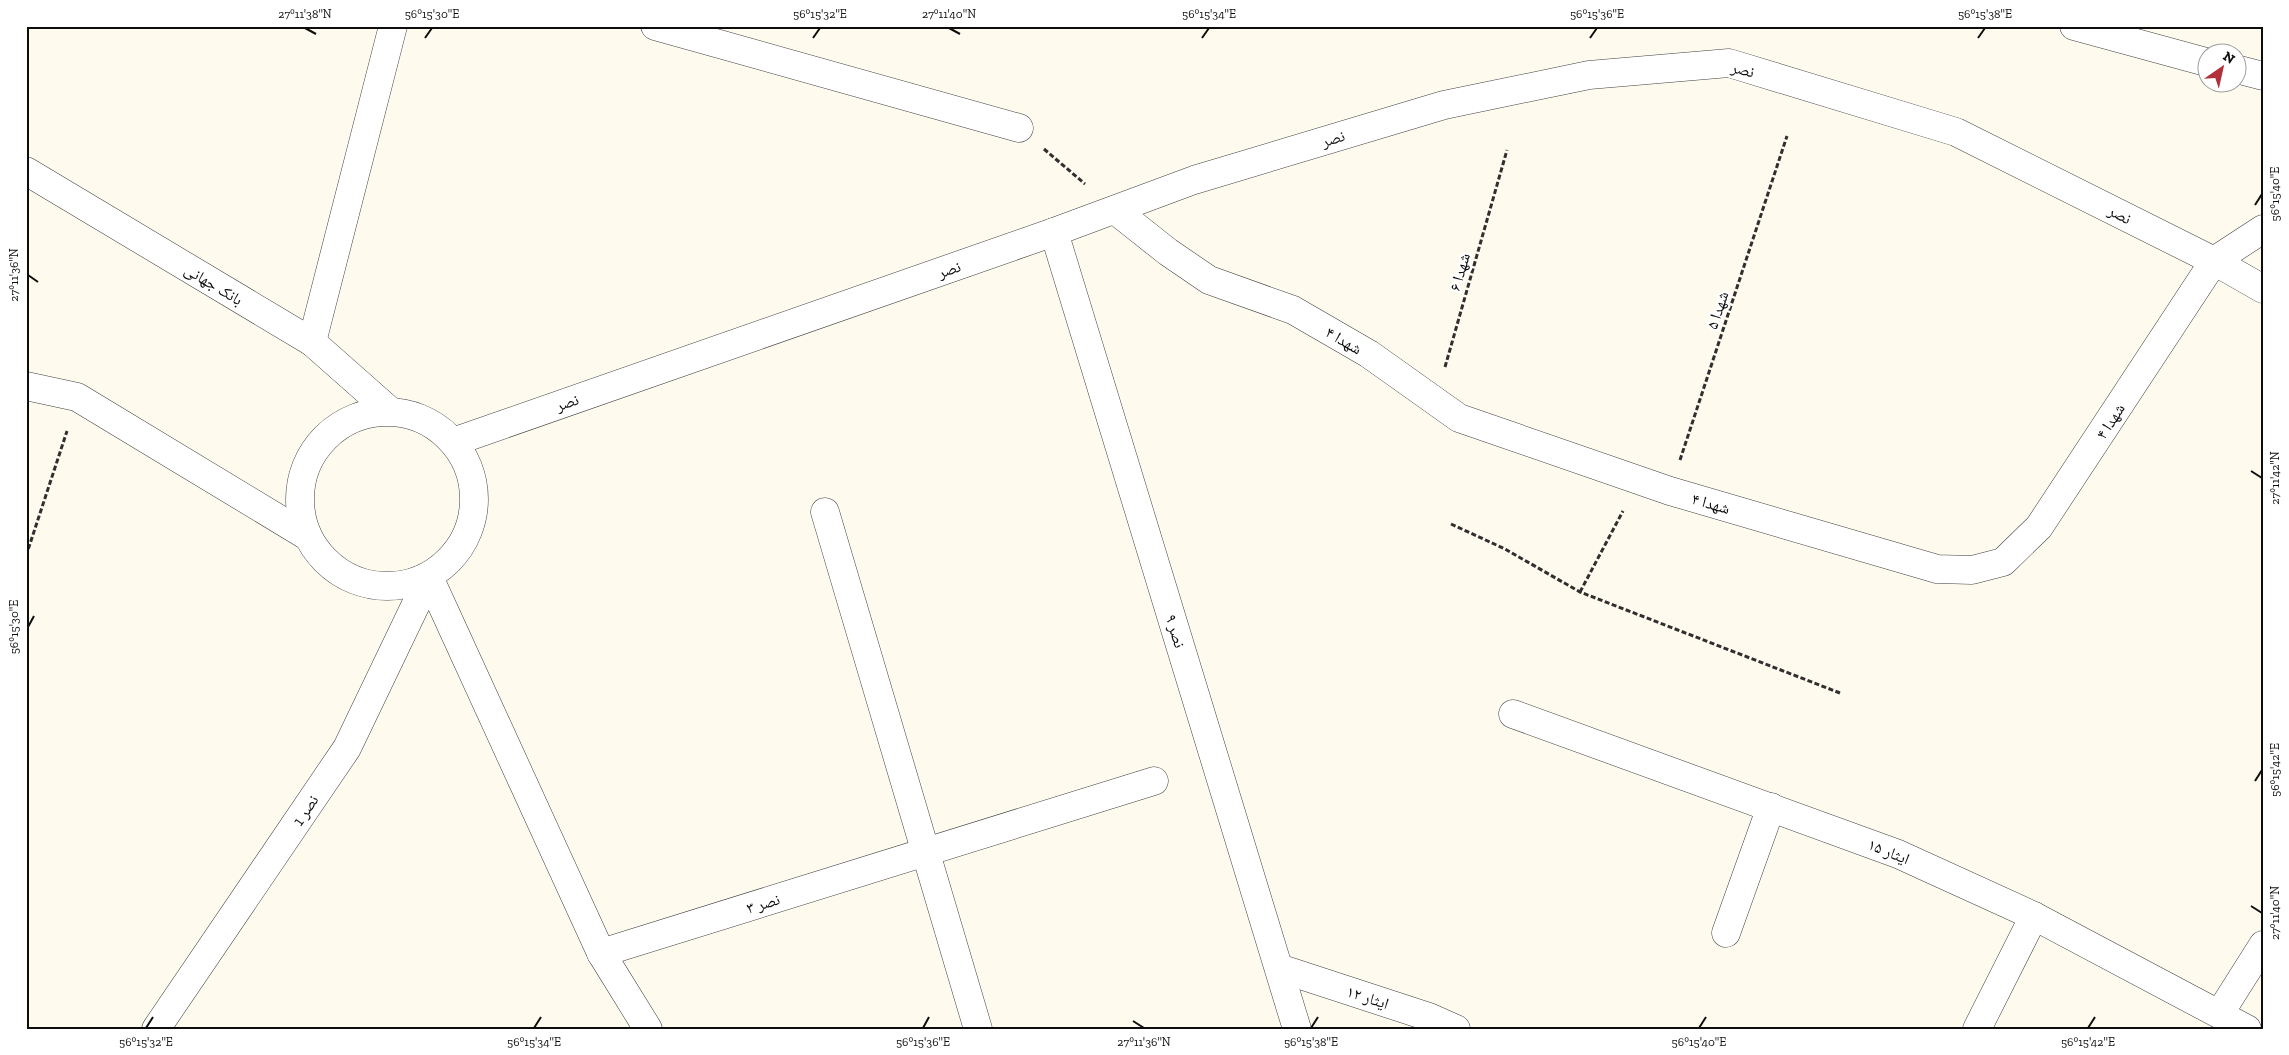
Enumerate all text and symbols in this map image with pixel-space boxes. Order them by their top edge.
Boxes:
text: 27°11'38"N [278,7,332,21]
text: 56°15'30"E [405,7,459,21]
text: 56°15'32"E [793,7,847,21]
text: 27°11'40"N [922,7,976,21]
text: 56°15'34"E [1182,7,1236,21]
text: 56°15'36"E [1570,7,1624,21]
text: 56°15'38"E [1958,7,2012,21]
north arrow [2196,42,2246,92]
text: N [2220,48,2238,68]
street label: نصر [1728,57,1756,82]
street label: نصر [1318,126,1347,151]
text: 56°15'40"E [2268,167,2282,221]
street label: نصر [2104,200,2134,228]
text: 27°11'36"N [7,248,21,302]
street label: شهدا ۶ [1445,251,1474,293]
street label: نصر [934,257,963,283]
street label: بانک جهانی [181,260,246,310]
street label: شهدا ۵ [1702,289,1733,332]
street label: شهدا ۴ [1322,322,1365,358]
street label: نصر [552,390,581,416]
street label: شهدا ۴ [2092,400,2129,443]
text: 27°11'42"N [2268,451,2282,505]
street label: شهدا ۴ [1690,489,1732,518]
text: 56°15'30"E [7,600,21,654]
street label: نصر ۹ [1161,612,1190,650]
text: 56°15'42"E [2268,743,2282,797]
street label: نصر 1 [288,791,323,829]
street label: ایثار ۱۵ [1865,835,1912,868]
text: 27°11'40"N [2268,886,2282,940]
street label: نصر ۳ [744,889,782,918]
street label: ایثار ۱۲ [1344,982,1391,1013]
text: 56°15'32"E [119,1035,173,1049]
text: 56°15'34"E [507,1035,561,1049]
text: 56°15'36"E [896,1035,950,1049]
text: 27°11'36"N [1117,1035,1171,1049]
text: 56°15'38"E [1284,1035,1338,1049]
text: 56°15'40"E [1672,1035,1726,1049]
text: 56°15'42"E [2061,1035,2115,1049]

